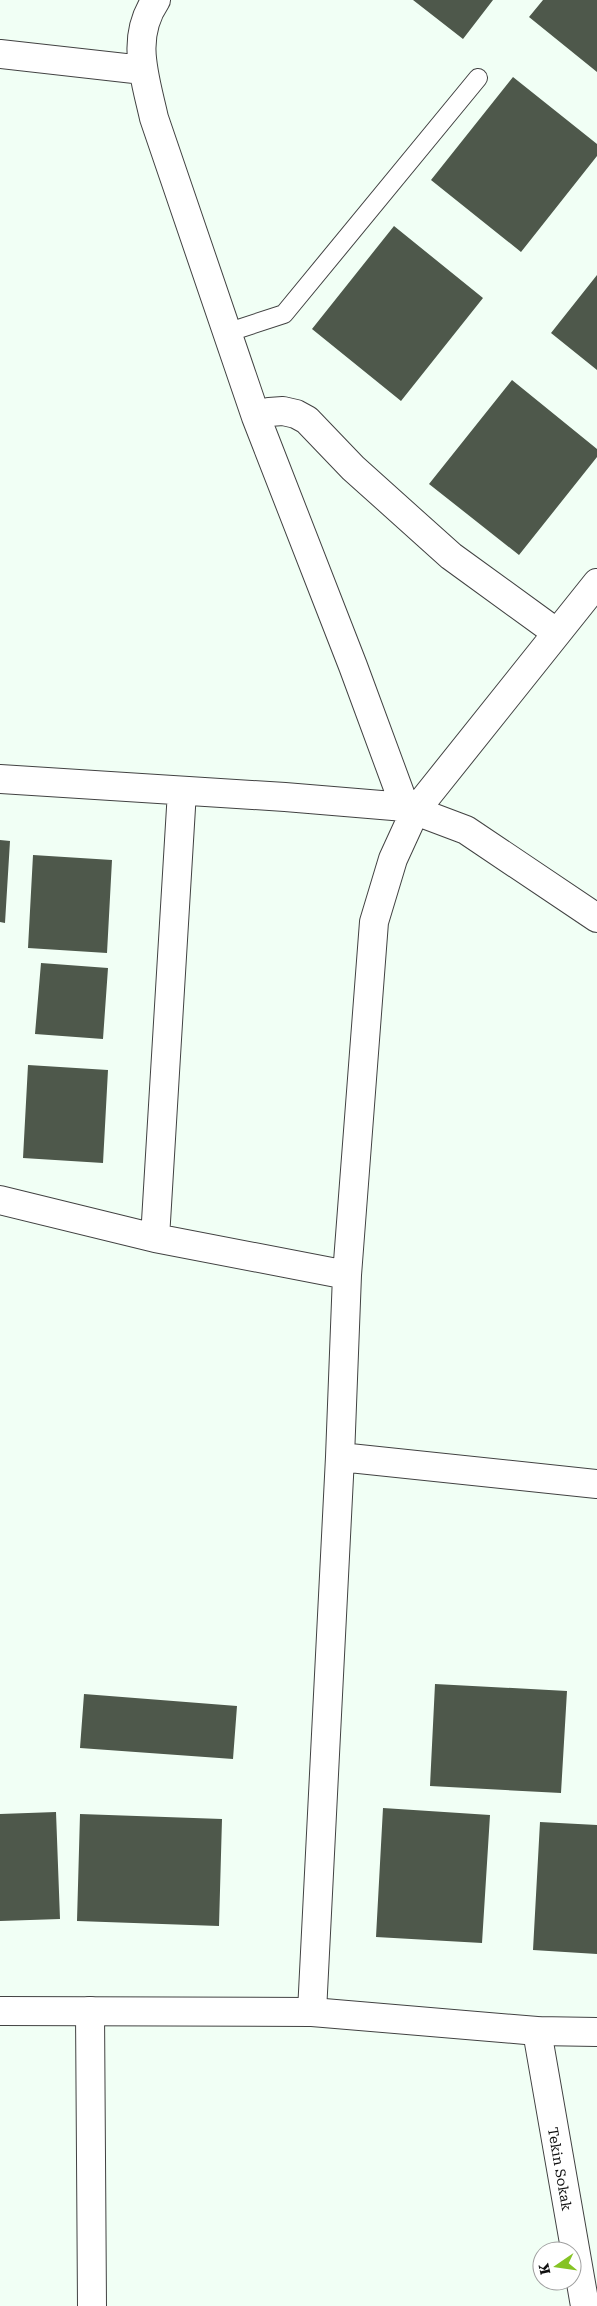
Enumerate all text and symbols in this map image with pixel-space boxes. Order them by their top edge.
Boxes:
street label: Tekin Sokak [545,2126,575,2212]
north arrow [532,2241,582,2291]
text: K [535,2262,553,2276]

